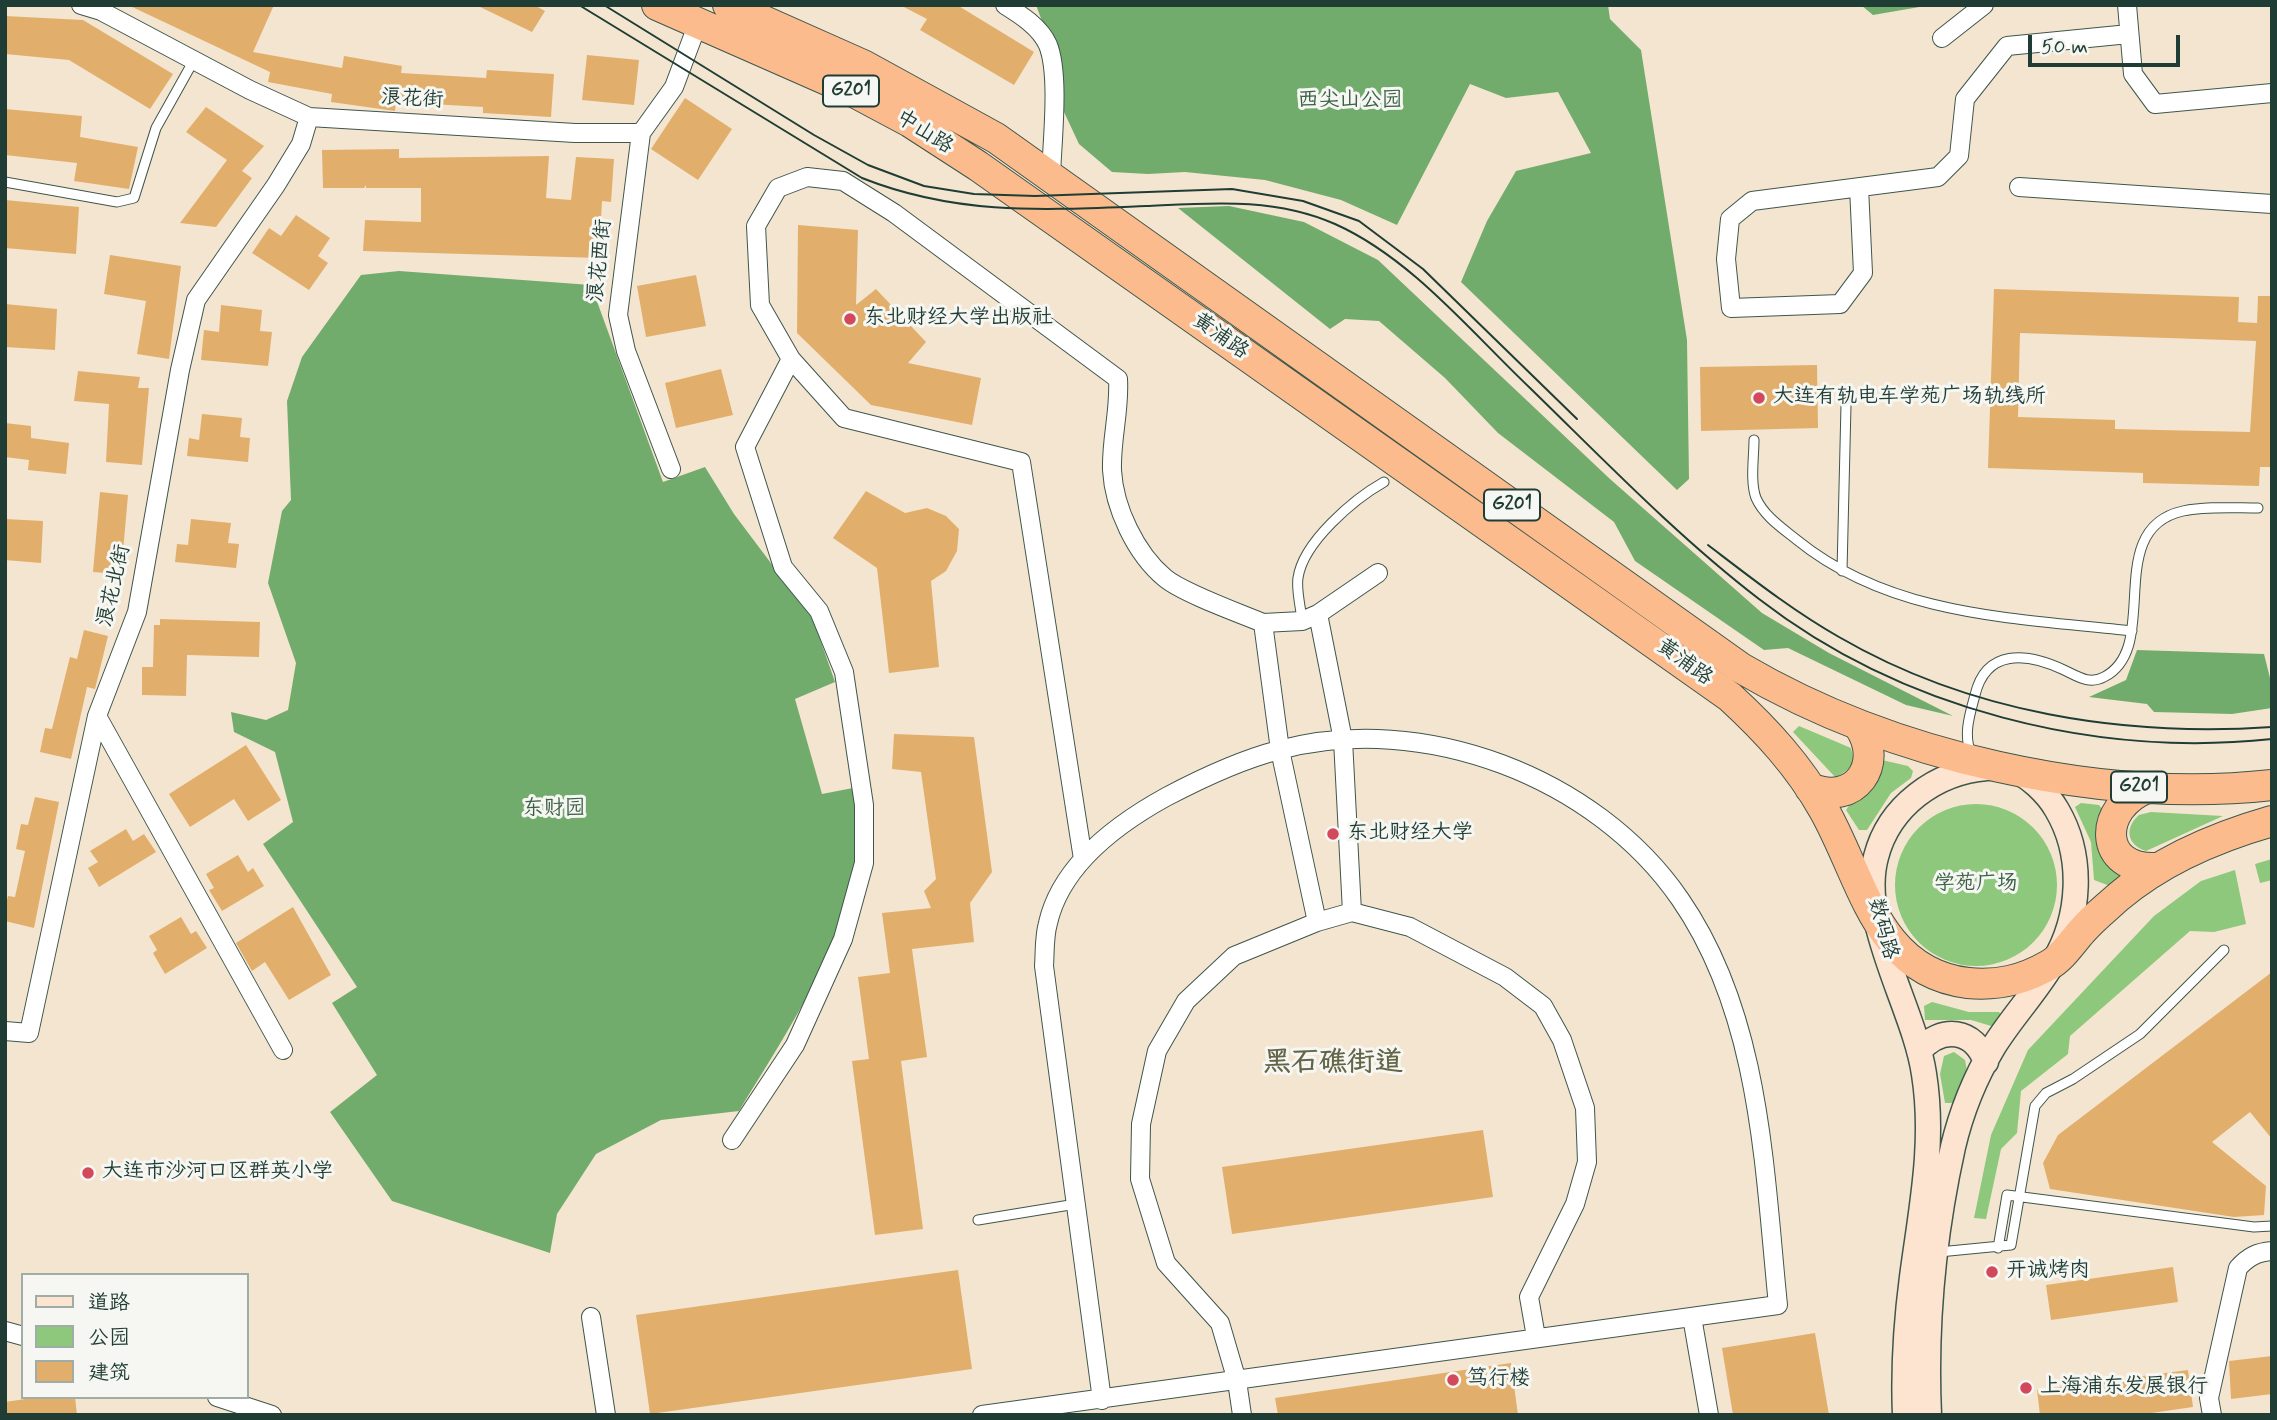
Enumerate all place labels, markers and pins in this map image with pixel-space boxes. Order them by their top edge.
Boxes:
place label: 东北财经大学出版社 [864,306,1053,332]
marker: 东北财经大学出版社 [842,311,858,327]
place label: 大连有轨电车学苑广场轨线所 [1773,385,2046,411]
marker: 大连有轨电车学苑广场轨线所 [1751,390,1767,406]
place label: 东北财经大学 [1347,821,1473,847]
marker: 东北财经大学 [1325,826,1341,842]
place label: 大连市沙河口区群英小学 [102,1160,333,1186]
marker: 大连市沙河口区群英小学 [80,1165,96,1181]
place label: 开诚烤肉 [2006,1259,2090,1285]
marker: 开诚烤肉 [1984,1264,2000,1280]
place label: 笃行楼 [1467,1367,1530,1393]
marker: 笃行楼 [1445,1372,1461,1388]
place label: 上海浦东发展银行 [2040,1375,2208,1401]
marker: 上海浦东发展银行 [2018,1380,2034,1396]

